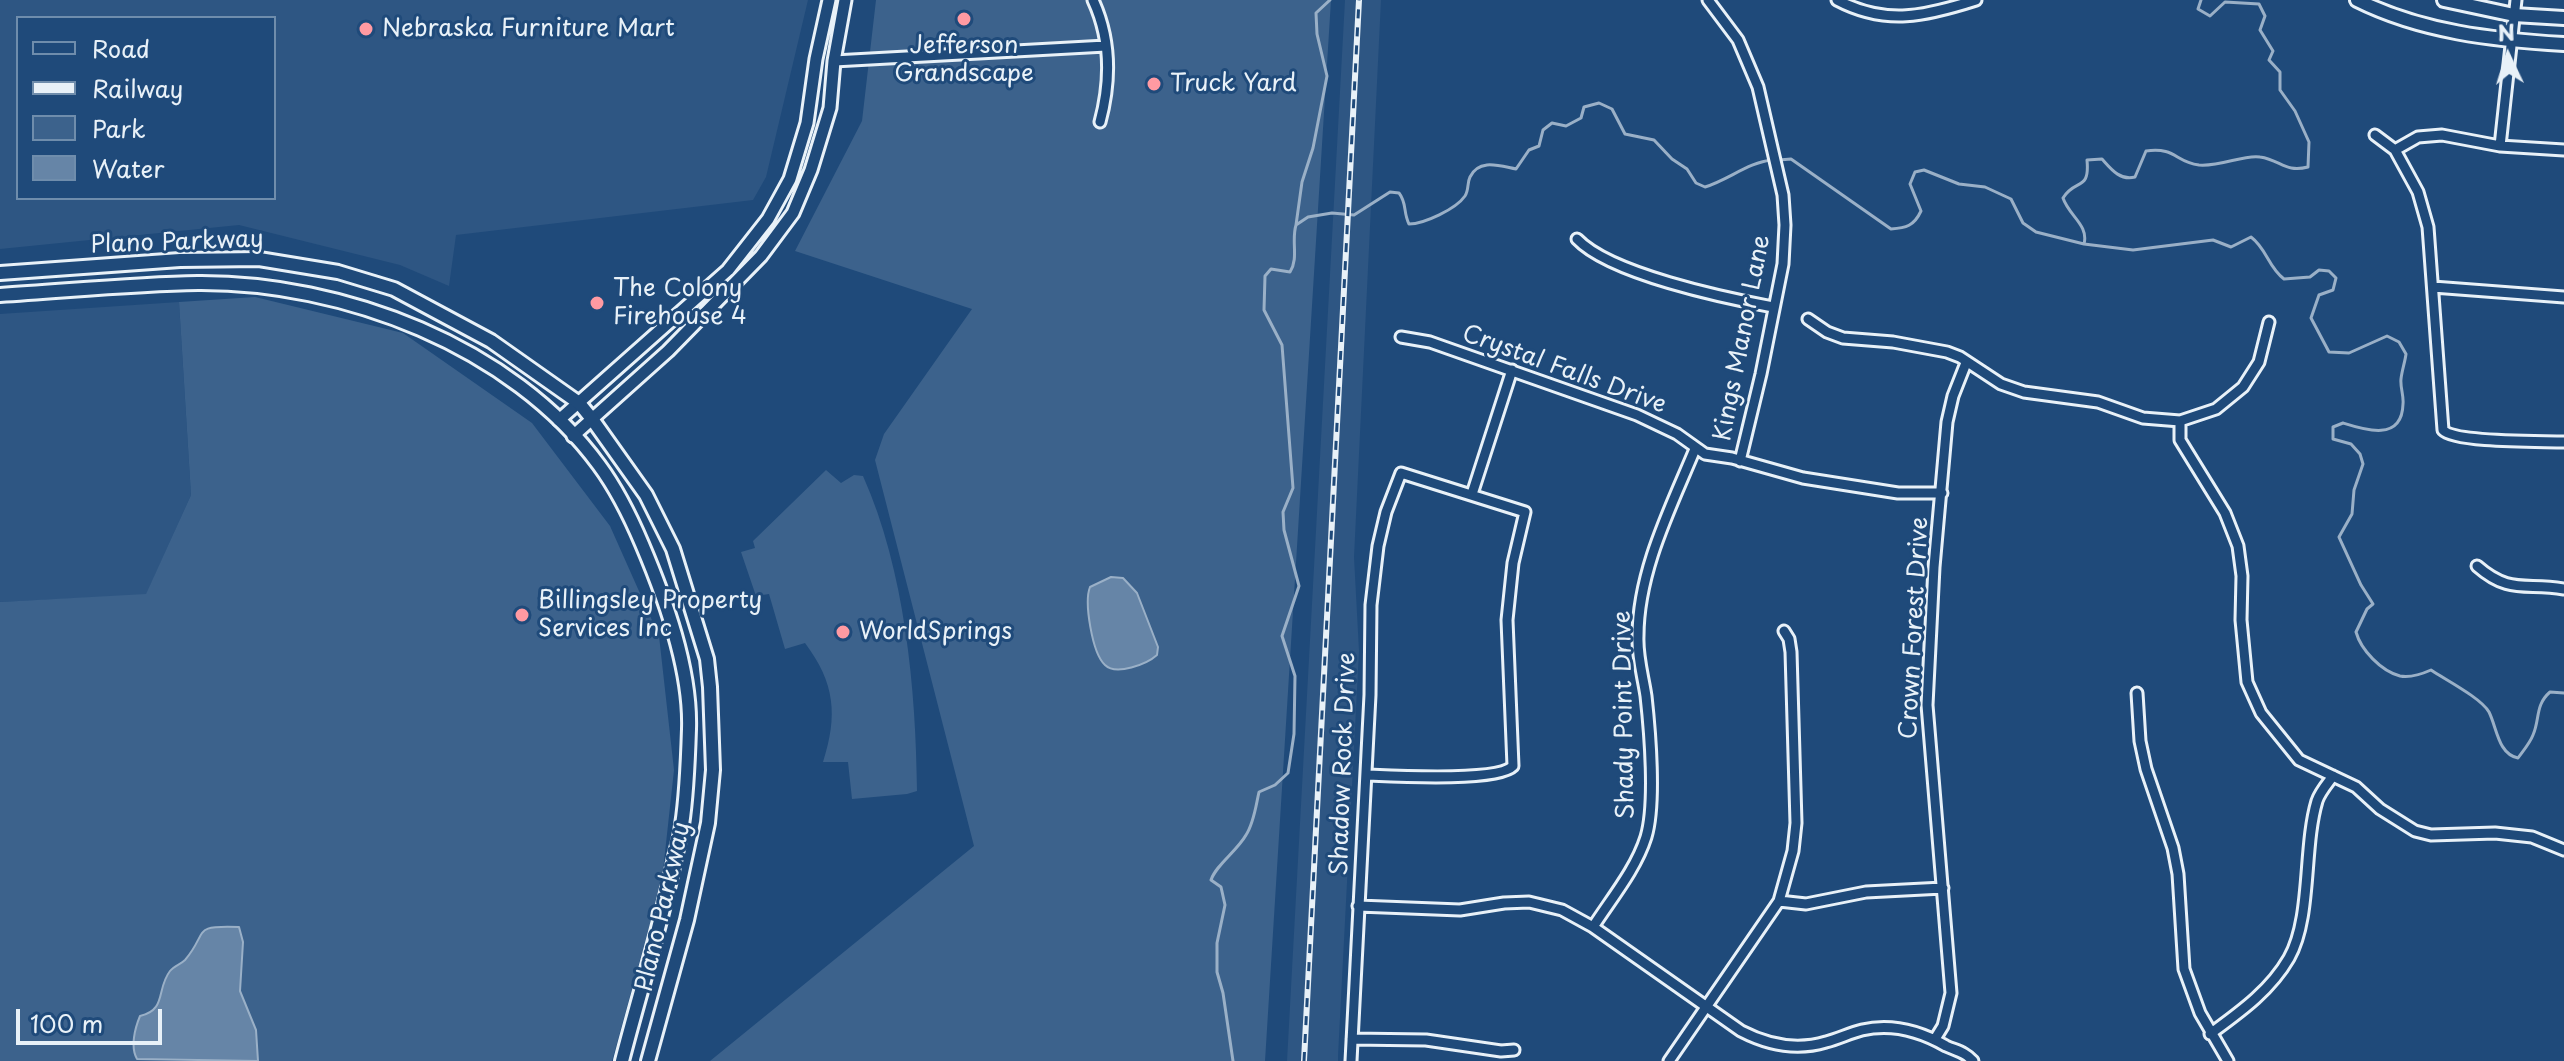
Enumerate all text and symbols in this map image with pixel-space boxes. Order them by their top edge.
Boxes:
marker: Jefferson Grandscape [955,10,973,28]
text: N [2496,14,2516,49]
place label: Nebraska Furniture Mart [382,15,675,43]
legend [16,16,276,200]
north arrow [2468,16,2548,96]
marker: Nebraska Furniture Mart [357,20,375,38]
text: Road [92,30,150,66]
place label: Jefferson Grandscape [894,32,1034,88]
text: Railway [92,70,183,106]
place label: Truck Yard [1170,70,1297,98]
marker: Truck Yard [1145,75,1163,93]
text: Park [92,110,146,146]
text: Water [92,150,164,186]
street label: Plano Parkway [90,226,264,260]
street label: Kings Manor Lane [1709,233,1777,443]
place label: The Colony Firehouse 4 [613,275,747,331]
marker: The Colony Firehouse 4 [588,294,606,312]
street label: Crystal Falls Drive [1458,320,1670,420]
street label: Crown Forest Drive [1895,516,1935,740]
place label: Billingsley Property Services Inc [538,587,762,643]
marker: Billingsley Property Services Inc [513,606,531,624]
street label: Shady Point Drive [1609,610,1641,820]
place label: WorldSprings [859,618,1012,646]
marker: WorldSprings [834,623,852,641]
street label: Shadow Rock Drive [1326,652,1362,876]
street label: Plano Parkway [631,819,697,995]
scale bar [20,993,166,1043]
text: 100 m [30,1005,103,1041]

